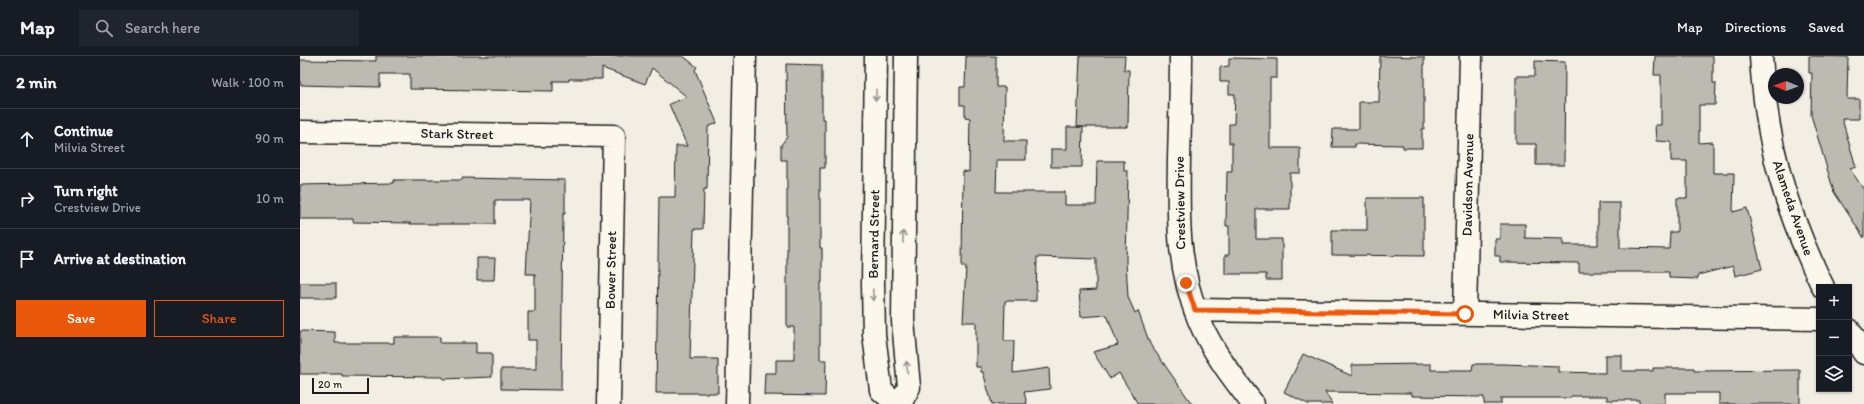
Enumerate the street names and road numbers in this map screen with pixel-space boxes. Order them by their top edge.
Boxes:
street label: Stark Street [420,125,494,143]
street label: Davidson Avenue [1459,133,1477,237]
street label: Crestview Drive [1171,156,1189,250]
street label: Alameda Avenue [1769,158,1817,258]
street label: Bernard Street [865,189,883,279]
street label: Bower Street [602,231,620,309]
street label: Milvia Street [1493,306,1569,324]

